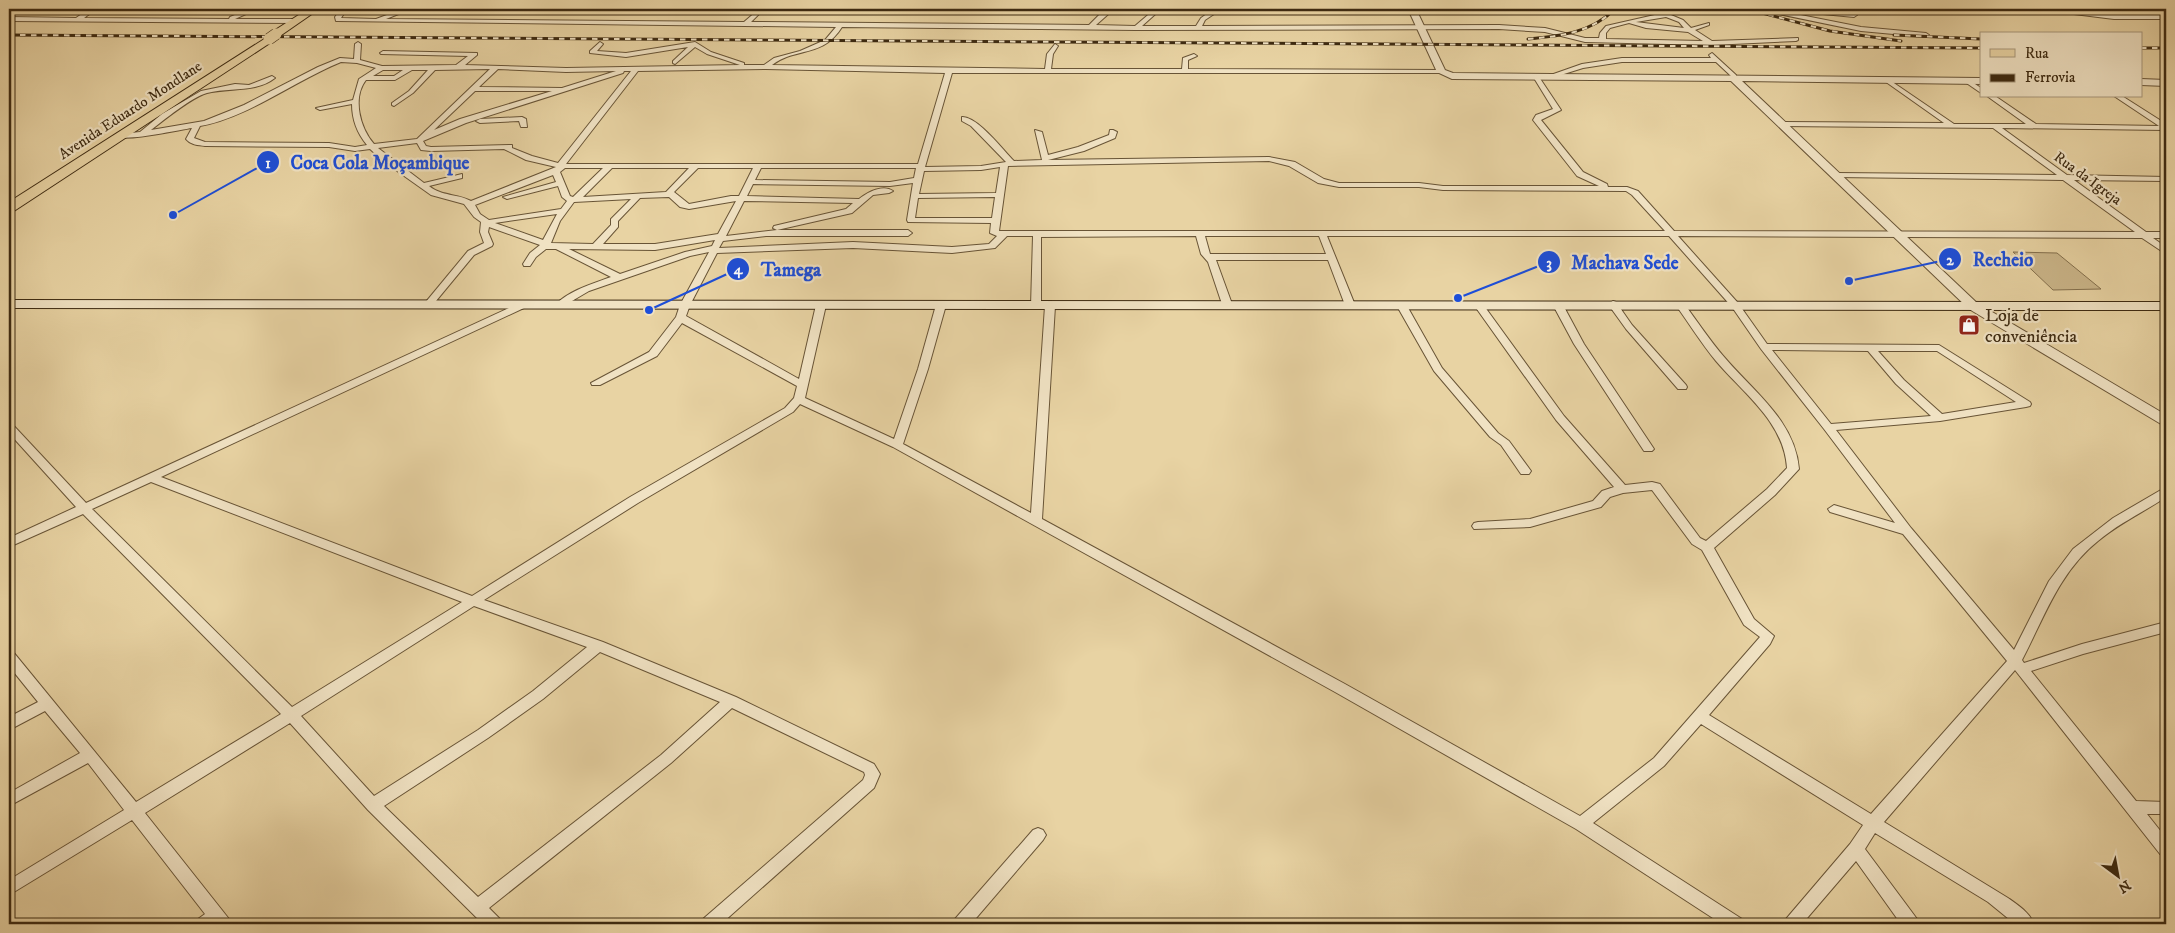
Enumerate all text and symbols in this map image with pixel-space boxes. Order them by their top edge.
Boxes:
legend [1980,32,2142,98]
text: Rua [2025,44,2049,63]
street label: Avenida Eduardo Mondlane [55,57,205,164]
text: Ferrovia [2025,68,2076,87]
callout: Coca Cola Moçambique [255,145,479,179]
street label: Rua da Igreja [2050,147,2126,210]
text: Coca Cola Moçambique [291,152,470,176]
text: 1 [265,154,271,173]
callout: Recheio [1938,242,2043,276]
callout: Machava Sede [1536,245,1689,279]
text: Recheio [1973,249,2033,272]
text: 2 [1946,251,1954,270]
callout: Tamega [726,252,831,286]
text: Machava Sede [1571,252,1679,275]
text: 3 [1546,254,1552,273]
text: Tamega [760,259,822,282]
text: 4 [733,260,744,279]
place label: Loja de conveniência [1985,305,2077,348]
shop icon: Loja de conveniência [1957,313,1981,337]
north arrow [2092,850,2142,900]
text: N [2114,875,2134,897]

